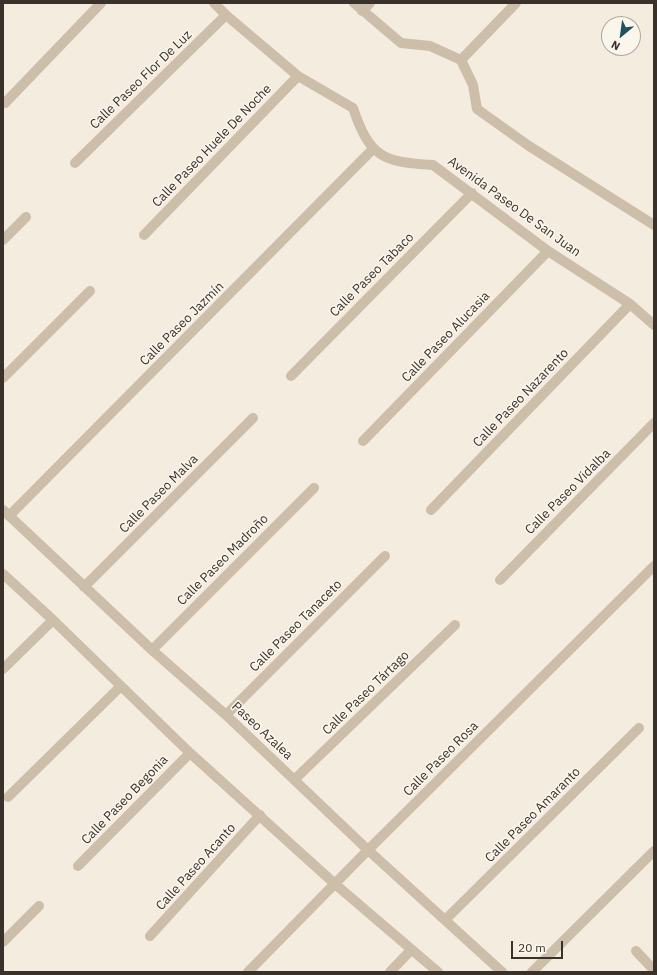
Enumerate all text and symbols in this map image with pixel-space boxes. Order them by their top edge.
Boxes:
north arrow [601,16,641,56]
street label: Calle Paseo Flor De Luz [87,27,195,133]
text: N [609,38,623,54]
street label: Calle Paseo Huele De Noche [149,81,275,211]
street label: Avenida Paseo De San Juan [445,154,583,260]
street label: Calle Paseo Tabaco [327,230,417,320]
street label: Calle Paseo Jazmín [137,279,227,369]
street label: Calle Paseo Alucasia [399,288,493,386]
street label: Calle Paseo Nazarento [470,346,572,450]
street label: Calle Paseo Vidalba [522,446,614,538]
street label: Calle Paseo Malva [116,451,202,537]
street label: Calle Paseo Madroño [174,511,272,609]
street label: Calle Paseo Tanaceto [247,577,345,675]
street label: Calle Paseo Tártago [319,648,413,738]
street label: Paseo Azalea [228,699,296,763]
street label: Calle Paseo Rosa [400,718,482,800]
street label: Calle Paseo Begonia [78,752,172,848]
street label: Calle Paseo Amaranto [482,764,584,866]
street label: Calle Paseo Acanto [153,820,239,914]
scale bar [513,933,565,959]
text: 20 m [518,940,546,955]

